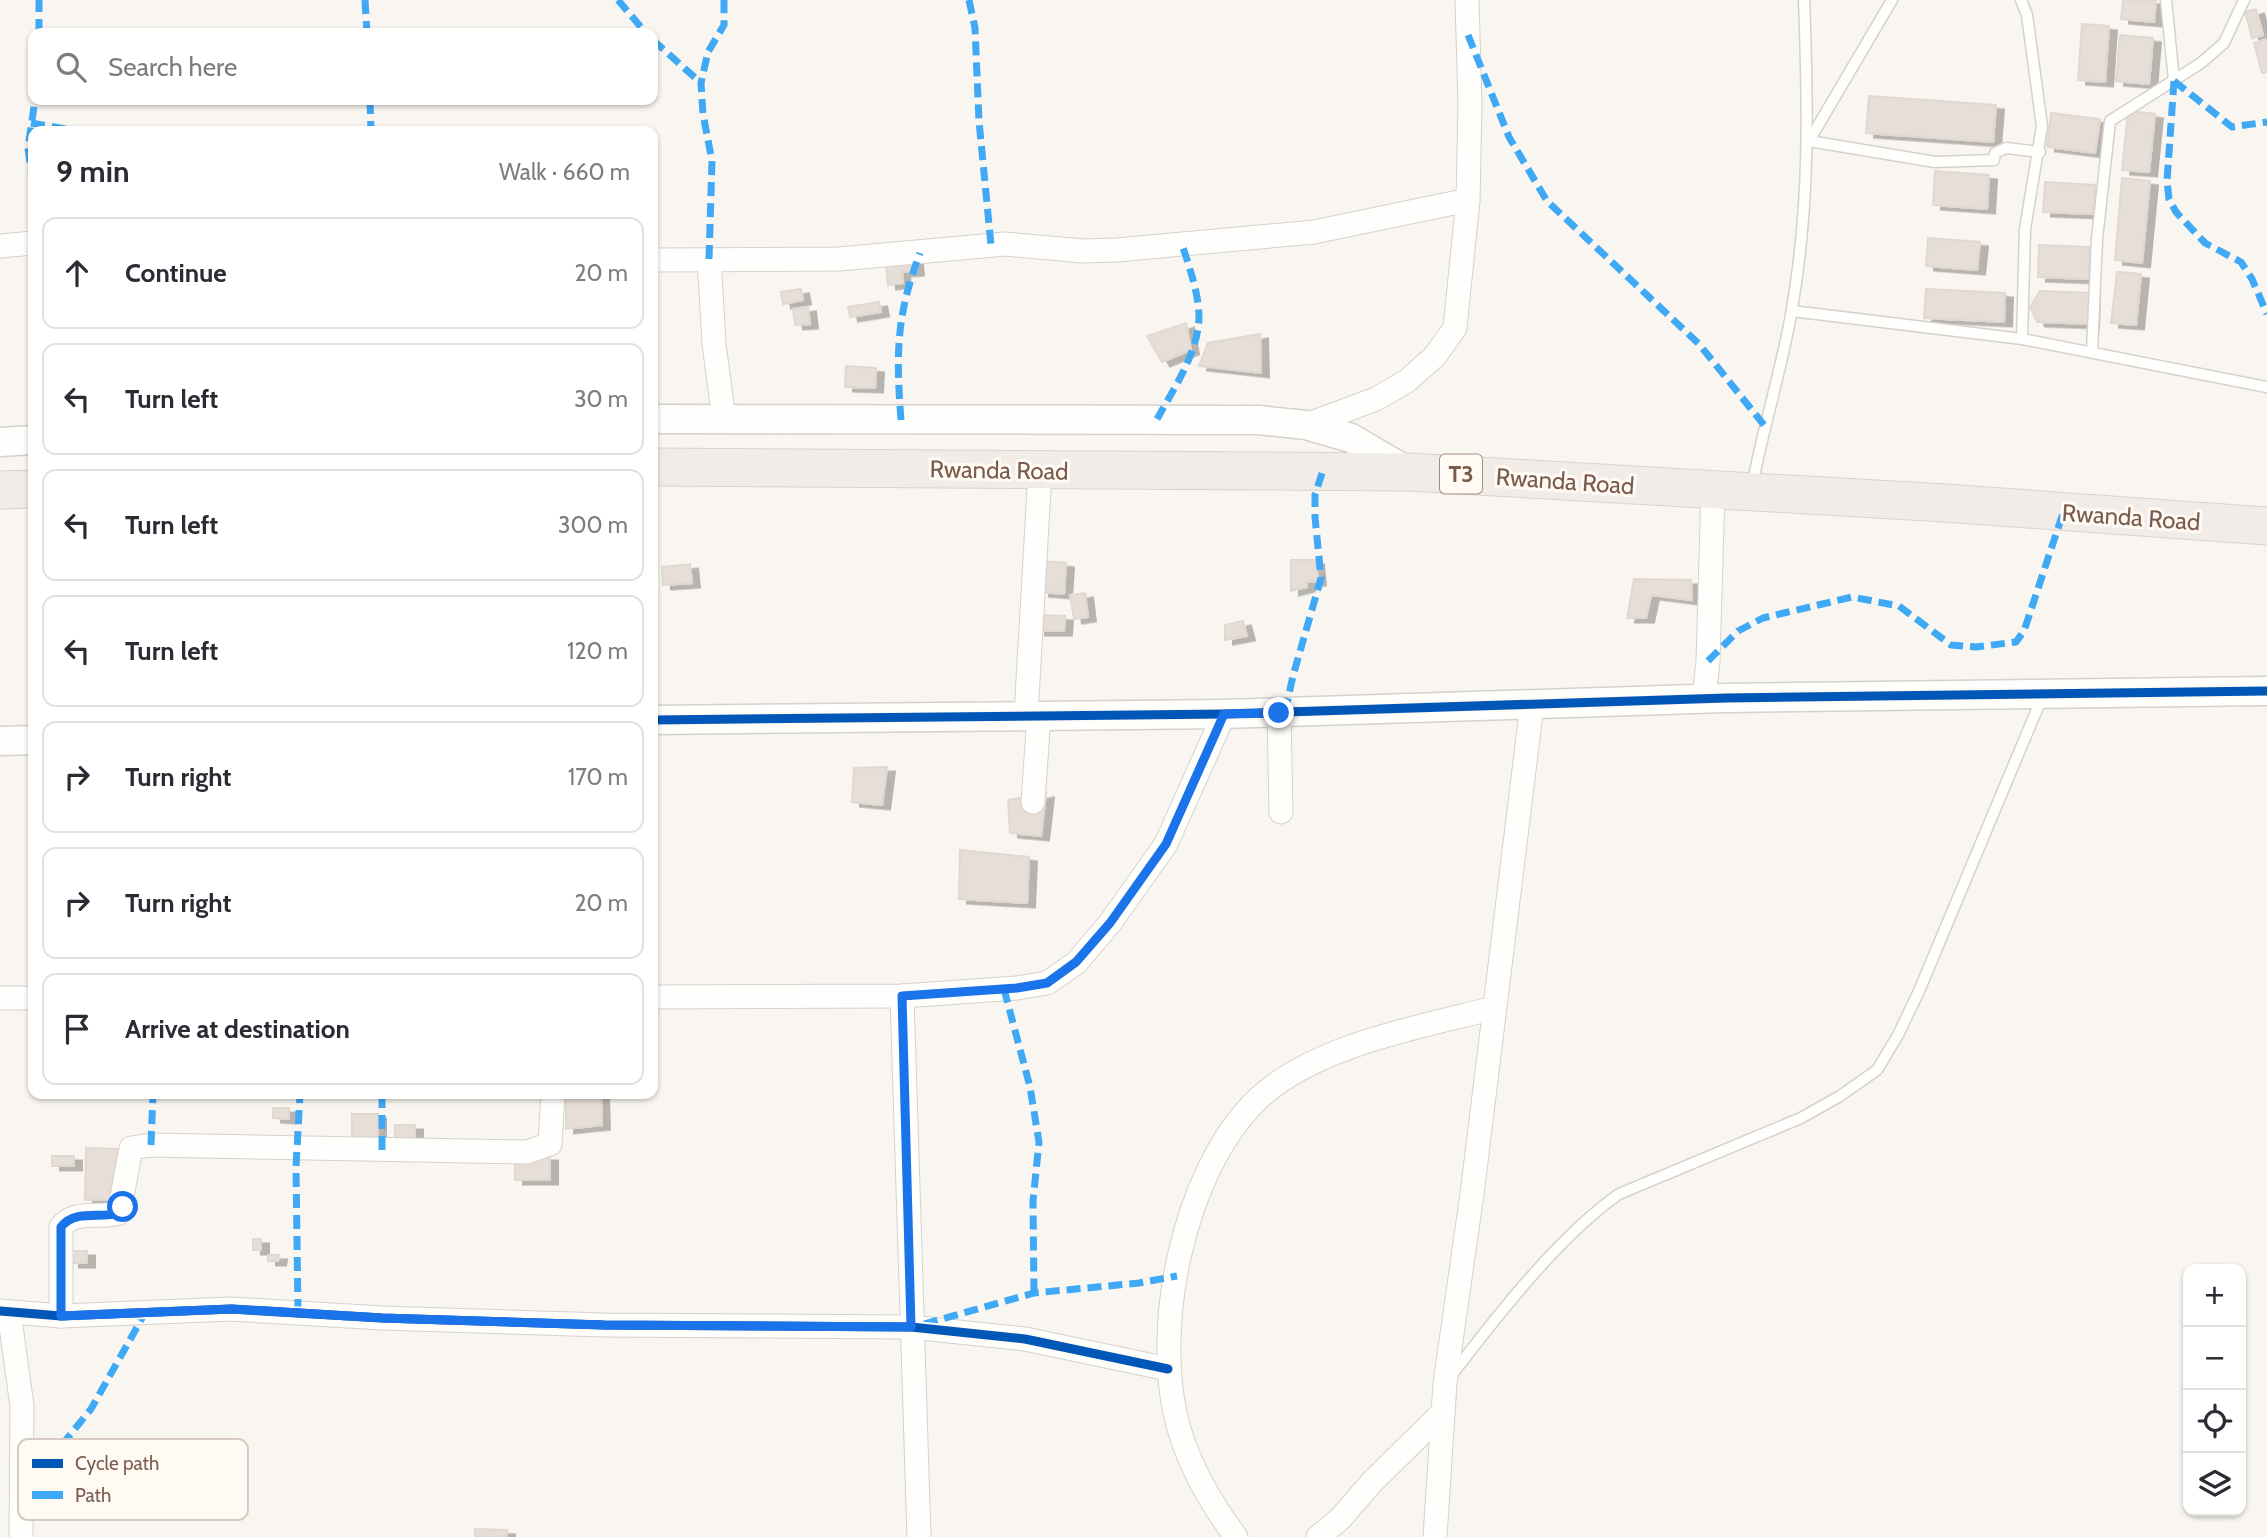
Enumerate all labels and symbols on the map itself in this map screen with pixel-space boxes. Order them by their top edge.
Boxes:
street label: Rwanda Road [929,454,1069,486]
road number: T3 [1440,454,1482,494]
street label: Rwanda Road [1495,462,1635,500]
street label: Rwanda Road [2061,498,2201,536]
route end [1263,697,1294,728]
route start [107,1191,138,1222]
legend [18,1439,248,1520]
text: Cycle path [75,1452,159,1475]
text: Path [75,1484,111,1507]

